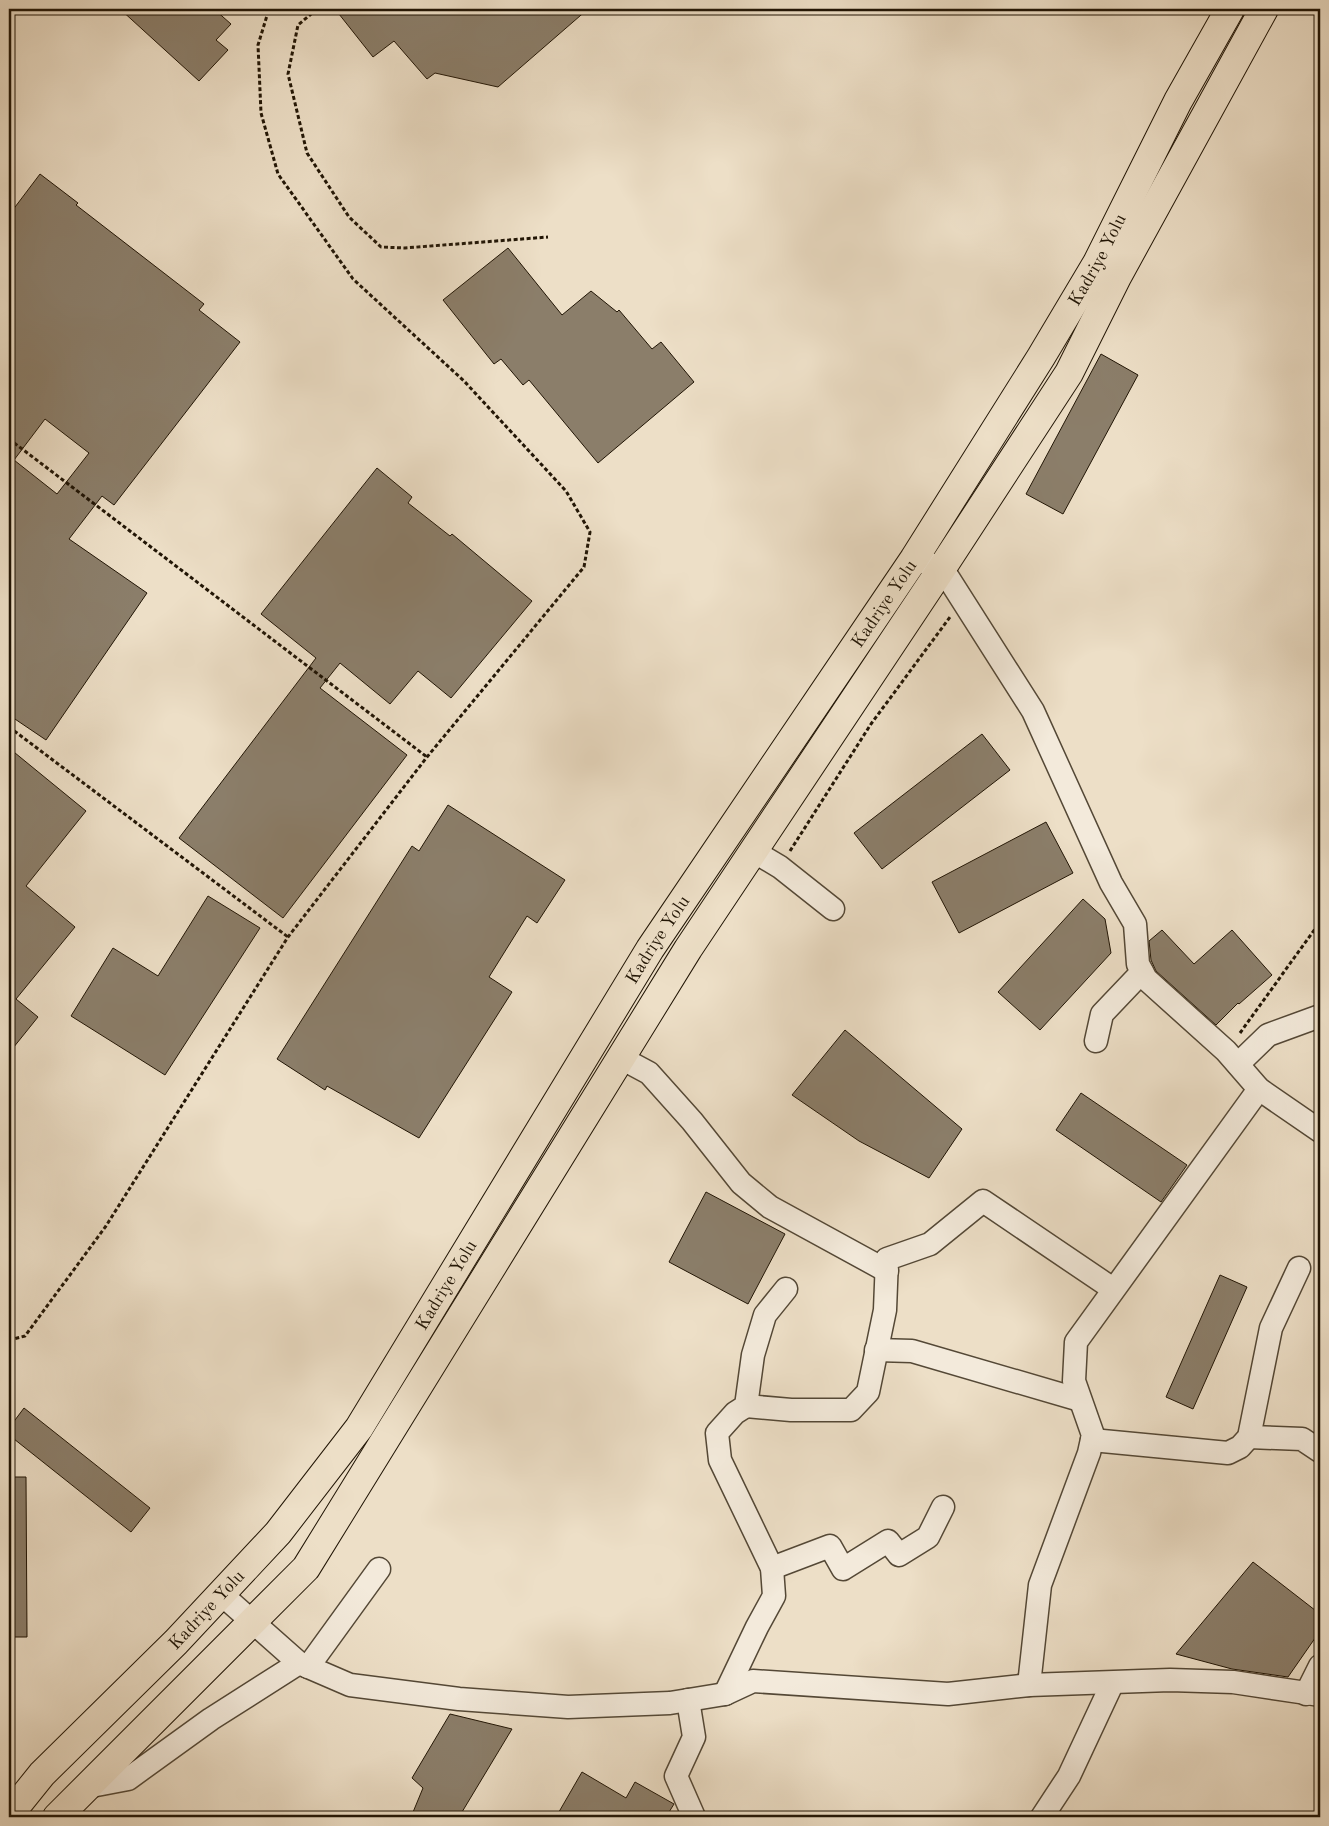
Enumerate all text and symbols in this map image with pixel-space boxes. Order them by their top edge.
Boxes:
street label: Kadriye Yolu [1066,211,1130,309]
street label: Kadriye Yolu [849,557,921,651]
street label: Kadriye Yolu [623,892,694,987]
street label: Kadriye Yolu [413,1237,481,1333]
street label: Kadriye Yolu [166,1567,248,1654]

